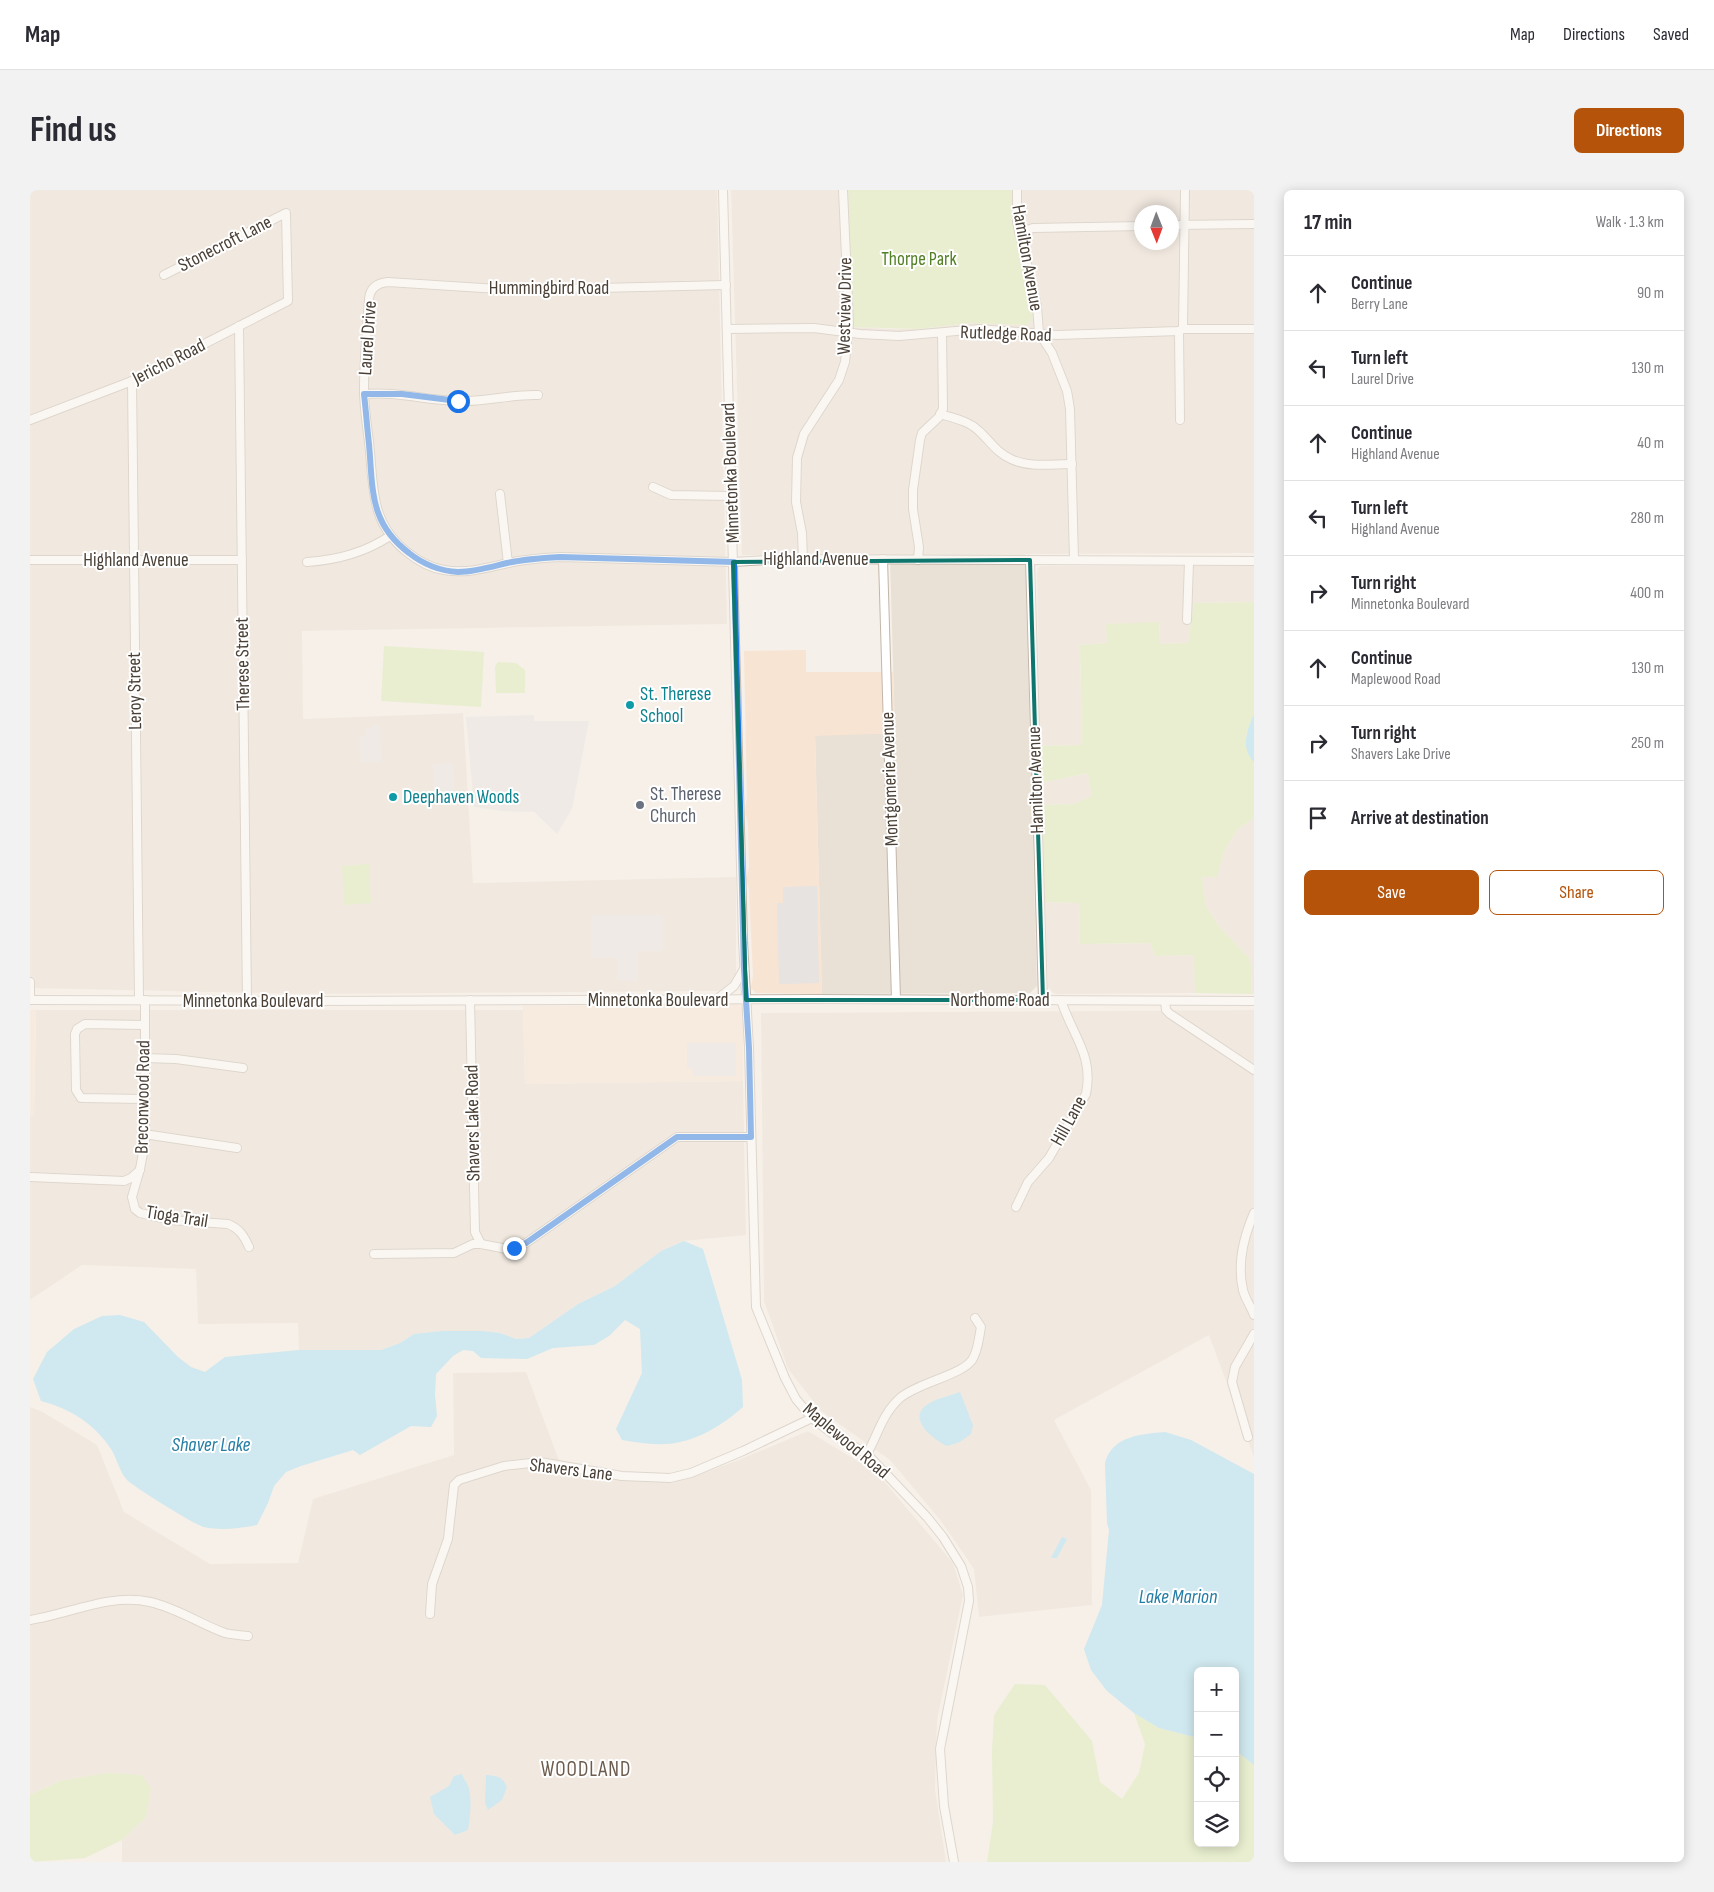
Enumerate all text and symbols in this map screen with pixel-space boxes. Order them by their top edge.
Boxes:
text: Map [25,20,60,49]
text: Map [1510,24,1535,45]
text: Directions [1563,24,1625,45]
text: Saved [1653,24,1689,45]
button: Directions [1574,108,1684,153]
text: Find us [30,109,117,152]
street label: Hamilton Avenue [1006,203,1048,313]
north arrow [1134,205,1179,250]
text: 17 min [1304,210,1352,235]
street label: Stonecroft Lane [174,211,276,277]
text: Walk · 1.3 km [1596,213,1664,232]
park label: Thorpe Park [881,248,957,271]
street label: Westview Drive [833,257,857,355]
text: Continue [1351,272,1412,295]
street label: Hummingbird Road [489,277,609,300]
icon: ahead [1304,279,1332,307]
text: 90 m [1637,284,1664,303]
text: Berry Lane [1351,295,1408,314]
street label: Laurel Drive [354,300,382,376]
street label: Rutledge Road [960,321,1052,347]
street label: Jericho Road [128,334,209,391]
text: Turn left [1351,347,1408,370]
icon: left [1304,354,1332,382]
text: 130 m [1632,359,1664,378]
text: Laurel Drive [1351,370,1414,389]
route start [447,390,470,413]
street label: Minnetonka Boulevard [717,402,745,544]
text: Continue [1351,422,1412,445]
icon: ahead [1304,429,1332,457]
text: 40 m [1637,434,1664,453]
text: Highland Avenue [1351,445,1440,464]
text: Turn left [1351,497,1408,520]
icon: left [1304,504,1332,532]
text: 280 m [1630,509,1664,528]
text: Highland Avenue [1351,520,1440,539]
street label: Highland Avenue [763,548,869,571]
street label: Highland Avenue [83,549,189,572]
text: Turn right [1351,572,1416,595]
icon: right [1304,579,1332,607]
text: 400 m [1630,584,1664,603]
text: Minnetonka Boulevard [1351,595,1469,614]
street label: Therese Street [231,617,255,711]
text: Continue [1351,647,1412,670]
street label: Leroy Street [123,652,147,730]
icon: ahead [1304,654,1332,682]
text: 130 m [1632,659,1664,678]
text: Maplewood Road [1351,670,1441,689]
place label: St. Therese School [640,683,711,728]
marker: St. Therese School [624,699,636,711]
street label: Montgomerie Avenue [876,711,904,847]
text: Turn right [1351,722,1416,745]
street label: Hamilton Avenue [1023,726,1049,834]
icon: right [1304,729,1332,757]
text: 250 m [1631,734,1664,753]
text: Shavers Lake Drive [1351,745,1451,764]
place label: St. Therese Church [650,783,721,828]
place label: Deephaven Woods [403,786,520,809]
marker: Deephaven Woods [387,791,399,803]
marker: St. Therese Church [634,799,646,811]
icon: arrive [1304,804,1332,832]
text: Arrive at destination [1351,807,1489,830]
button: Save [1304,870,1479,915]
button: Share [1489,870,1664,915]
street label: Minnetonka Boulevard [588,989,728,1012]
street label: Northome Road [950,989,1050,1012]
street label: Minnetonka Boulevard [183,990,323,1013]
street label: Breconwood Road [131,1040,155,1154]
street label: Shavers Lake Road [460,1064,486,1182]
street label: Hill Lane [1046,1092,1092,1150]
street label: Tioga Trail [144,1201,210,1233]
route end [503,1237,526,1260]
street label: Maplewood Road [798,1398,894,1484]
water label: Shaver Lake [172,1433,251,1457]
street label: Shavers Lane [528,1454,614,1486]
water label: Lake Marion [1139,1585,1217,1609]
map controls [1194,1667,1239,1847]
button: + [1194,1667,1239,1712]
button: − [1194,1712,1239,1757]
district label: WOODLAND [541,1757,631,1782]
button: locate [1194,1757,1239,1802]
button: layers [1194,1802,1239,1847]

